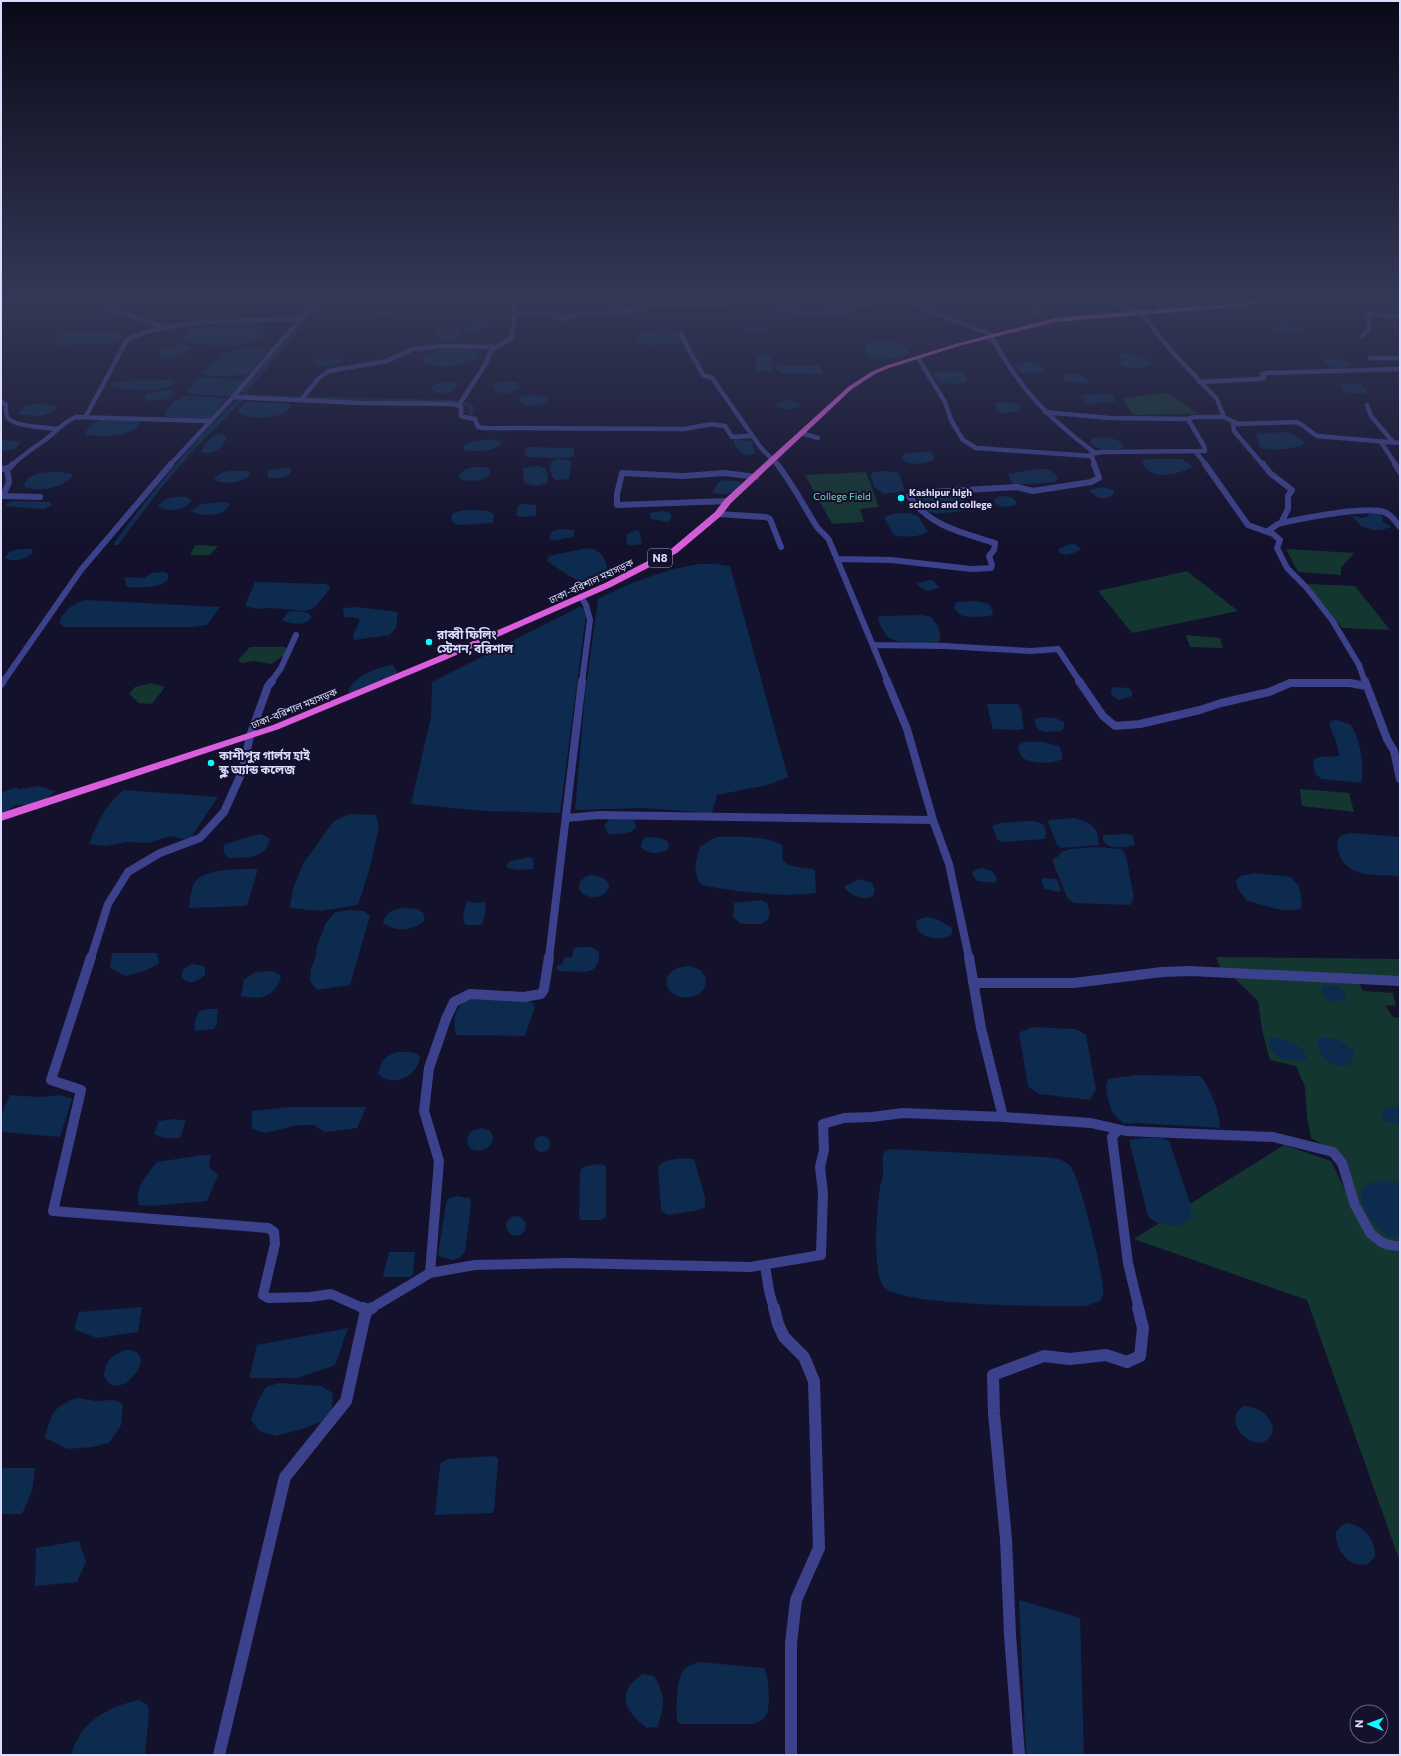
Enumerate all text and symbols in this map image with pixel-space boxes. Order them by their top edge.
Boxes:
place label: Kashipur high school and college [909,486,992,510]
park label: College Field [813,490,871,502]
marker: Kashipur high school and college [896,493,906,503]
road number: N8 [648,549,672,567]
street label: ঢাকা-বরিশাল মহাসড়ক [546,556,636,606]
place label: রাব্বী ফিলিং স্টেশন, বরিশাল [436,627,514,655]
marker: রাব্বী ফিলিং স্টেশন, বরিশাল [424,637,434,647]
street label: ঢাকা-বরিশাল মহাসড়ক [248,685,340,731]
place label: কাশীপুর গার্লস হাই স্কুল অ্যান্ড কলেজ [218,748,310,779]
marker: কাশীপুর গার্লস হাই স্কুল অ্যান্ড কলেজ [206,758,216,768]
north arrow [1349,1704,1389,1744]
text: N [1352,1720,1365,1728]

